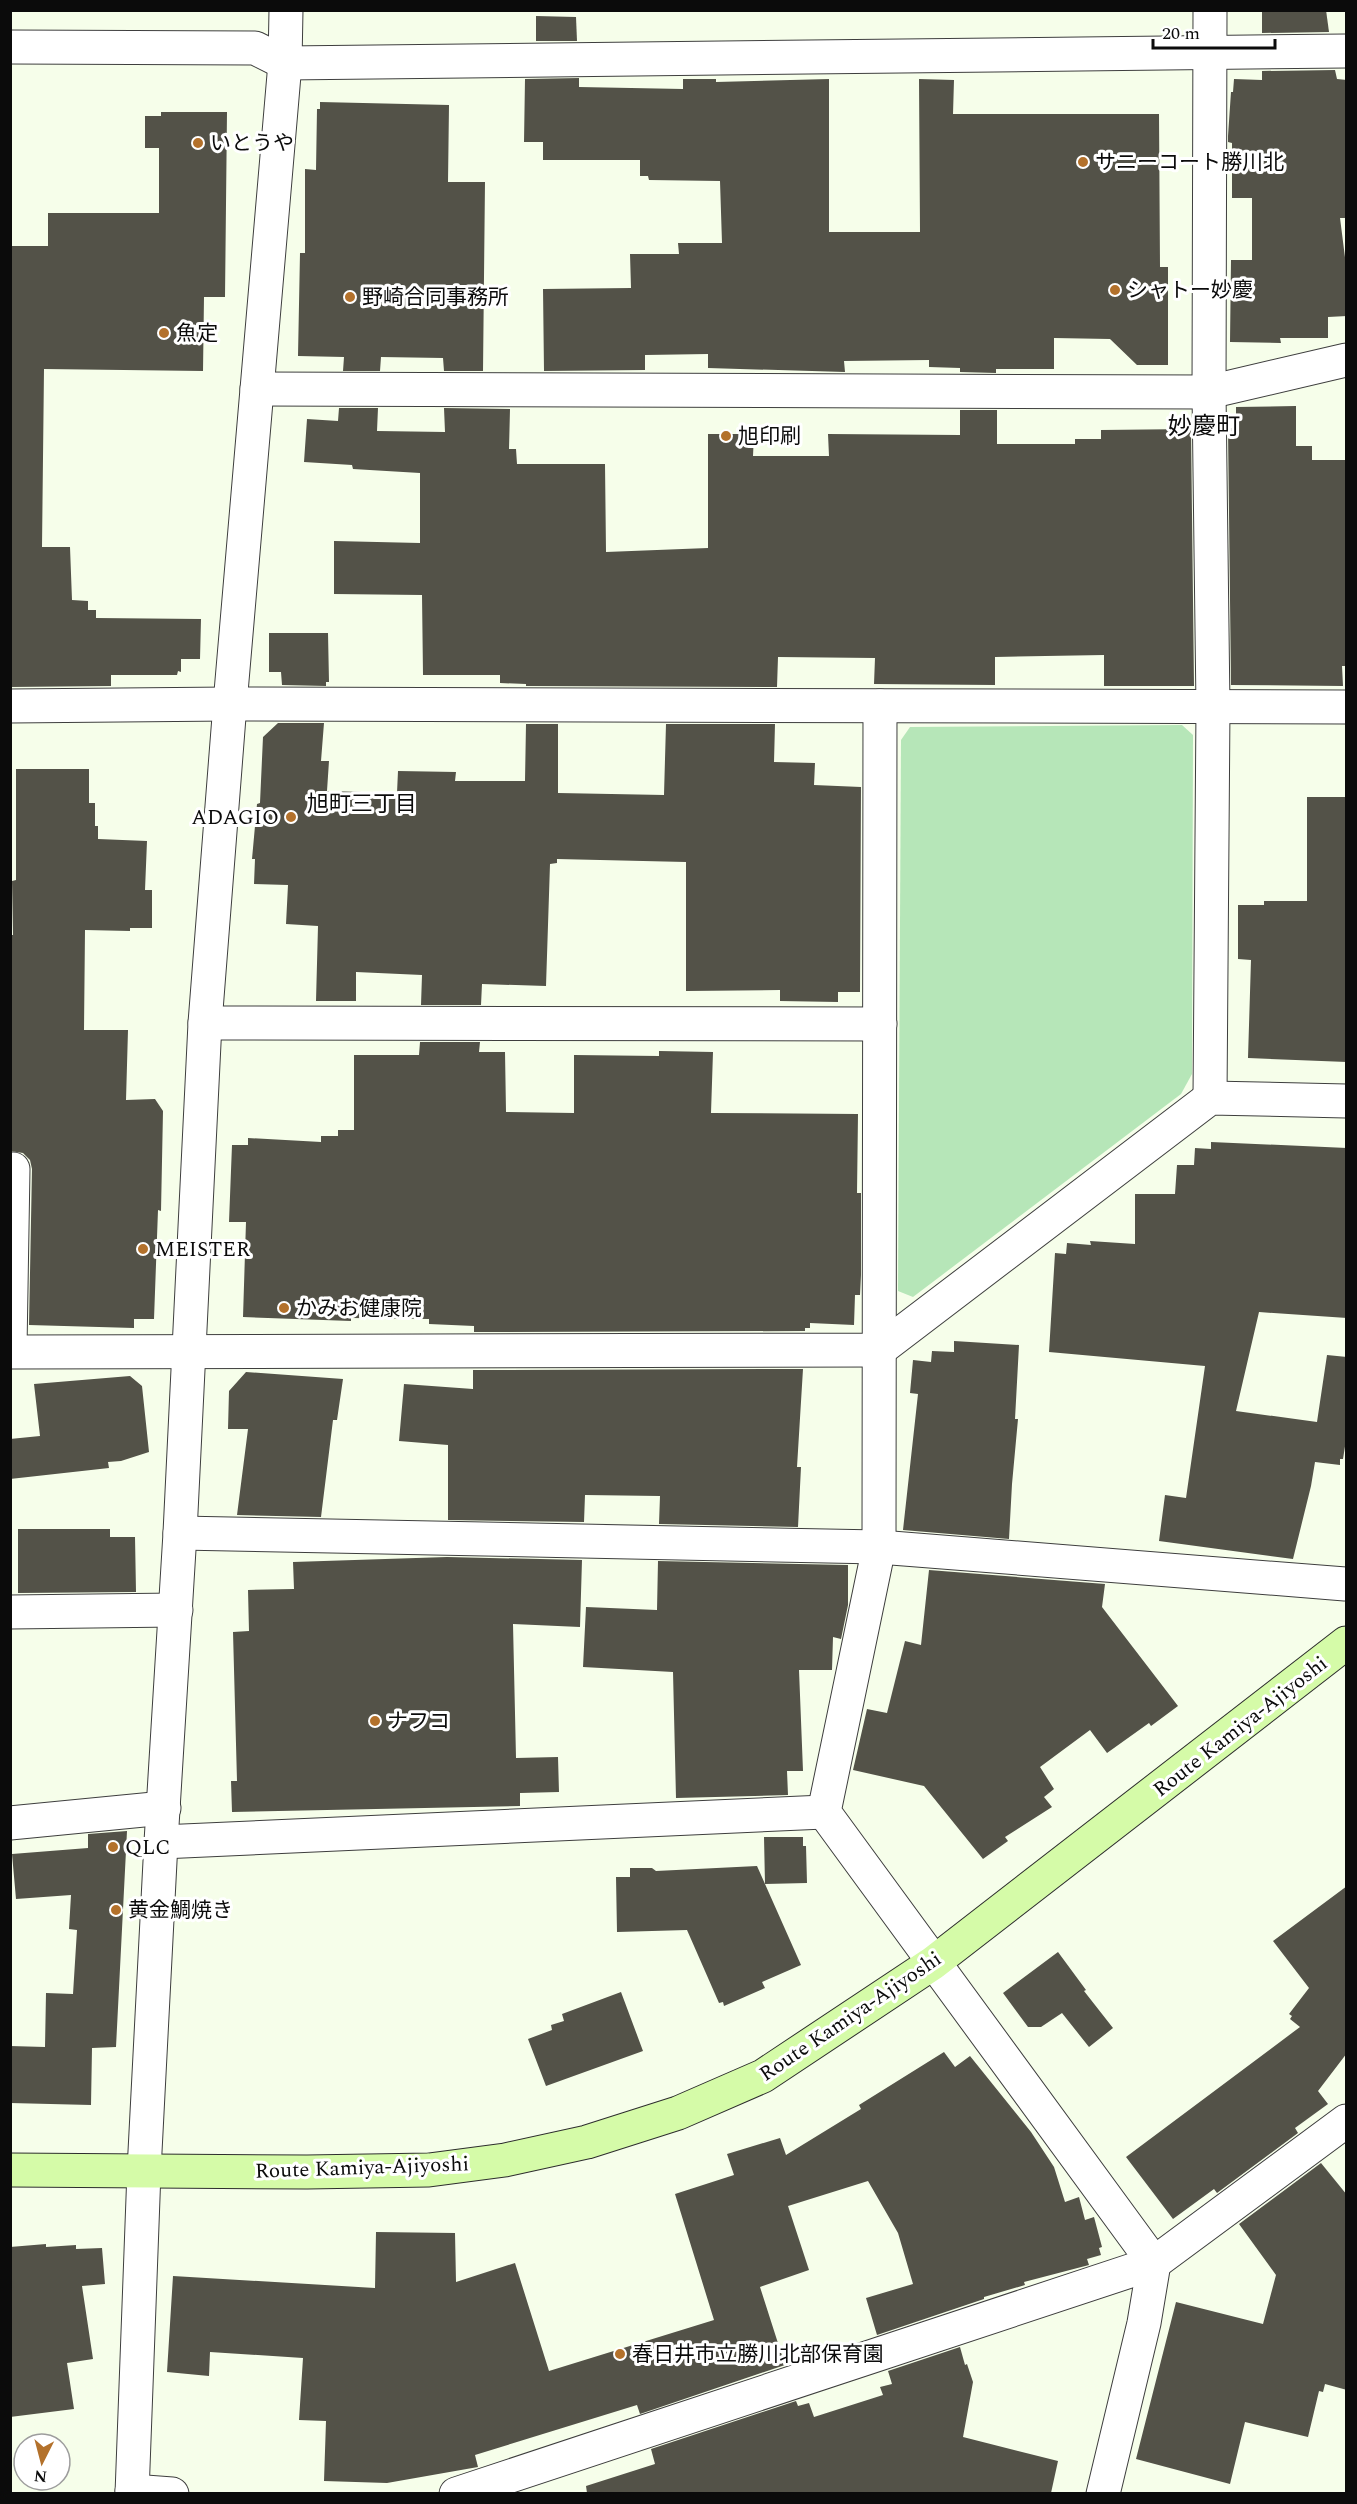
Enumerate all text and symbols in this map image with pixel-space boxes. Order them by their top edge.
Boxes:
scale bar [1153,12,1274,50]
text: 20 m [1162,20,1200,47]
place label: いとうや [210,128,294,160]
marker: いとうや [191,136,205,150]
place label: サニーコート勝川北 [1095,147,1284,179]
marker: サニーコート勝川北 [1076,155,1090,169]
place label: シャトー妙慶 [1127,275,1253,307]
place label: 野崎合同事務所 [362,282,509,314]
marker: シャトー妙慶 [1108,283,1122,297]
marker: 野崎合同事務所 [343,290,357,304]
place label: 魚定 [176,318,218,350]
marker: 魚定 [157,326,171,340]
district label: 妙慶町 [1168,409,1240,445]
place label: 旭印刷 [738,421,801,453]
marker: 旭印刷 [719,429,733,443]
district label: 旭町三丁目 [307,788,417,821]
place label: ADAGIO [191,802,279,834]
marker: ADAGIO [284,810,298,824]
place label: MEISTER [155,1234,250,1266]
marker: MEISTER [136,1242,150,1256]
place label: かみお健康院 [296,1293,422,1325]
marker: かみお健康院 [277,1301,291,1315]
street label: Route Kamiya-Ajiyoshi [1146,1648,1335,1805]
place label: ナフコ [387,1706,450,1738]
marker: ナフコ [368,1714,382,1728]
place label: QLC [125,1832,170,1864]
marker: QLC [106,1840,120,1854]
place label: 黄金鯛焼き [128,1895,233,1927]
marker: 黄金鯛焼き [109,1903,123,1917]
street label: Route Kamiya-Ajiyoshi [753,1944,948,2090]
street label: Route Kamiya-Ajiyoshi [254,2148,470,2188]
place label: 春日井市立勝川北部保育園 [632,2339,884,2371]
marker: 春日井市立勝川北部保育園 [613,2347,627,2361]
north arrow [12,2432,72,2492]
text: N [33,2463,48,2489]

